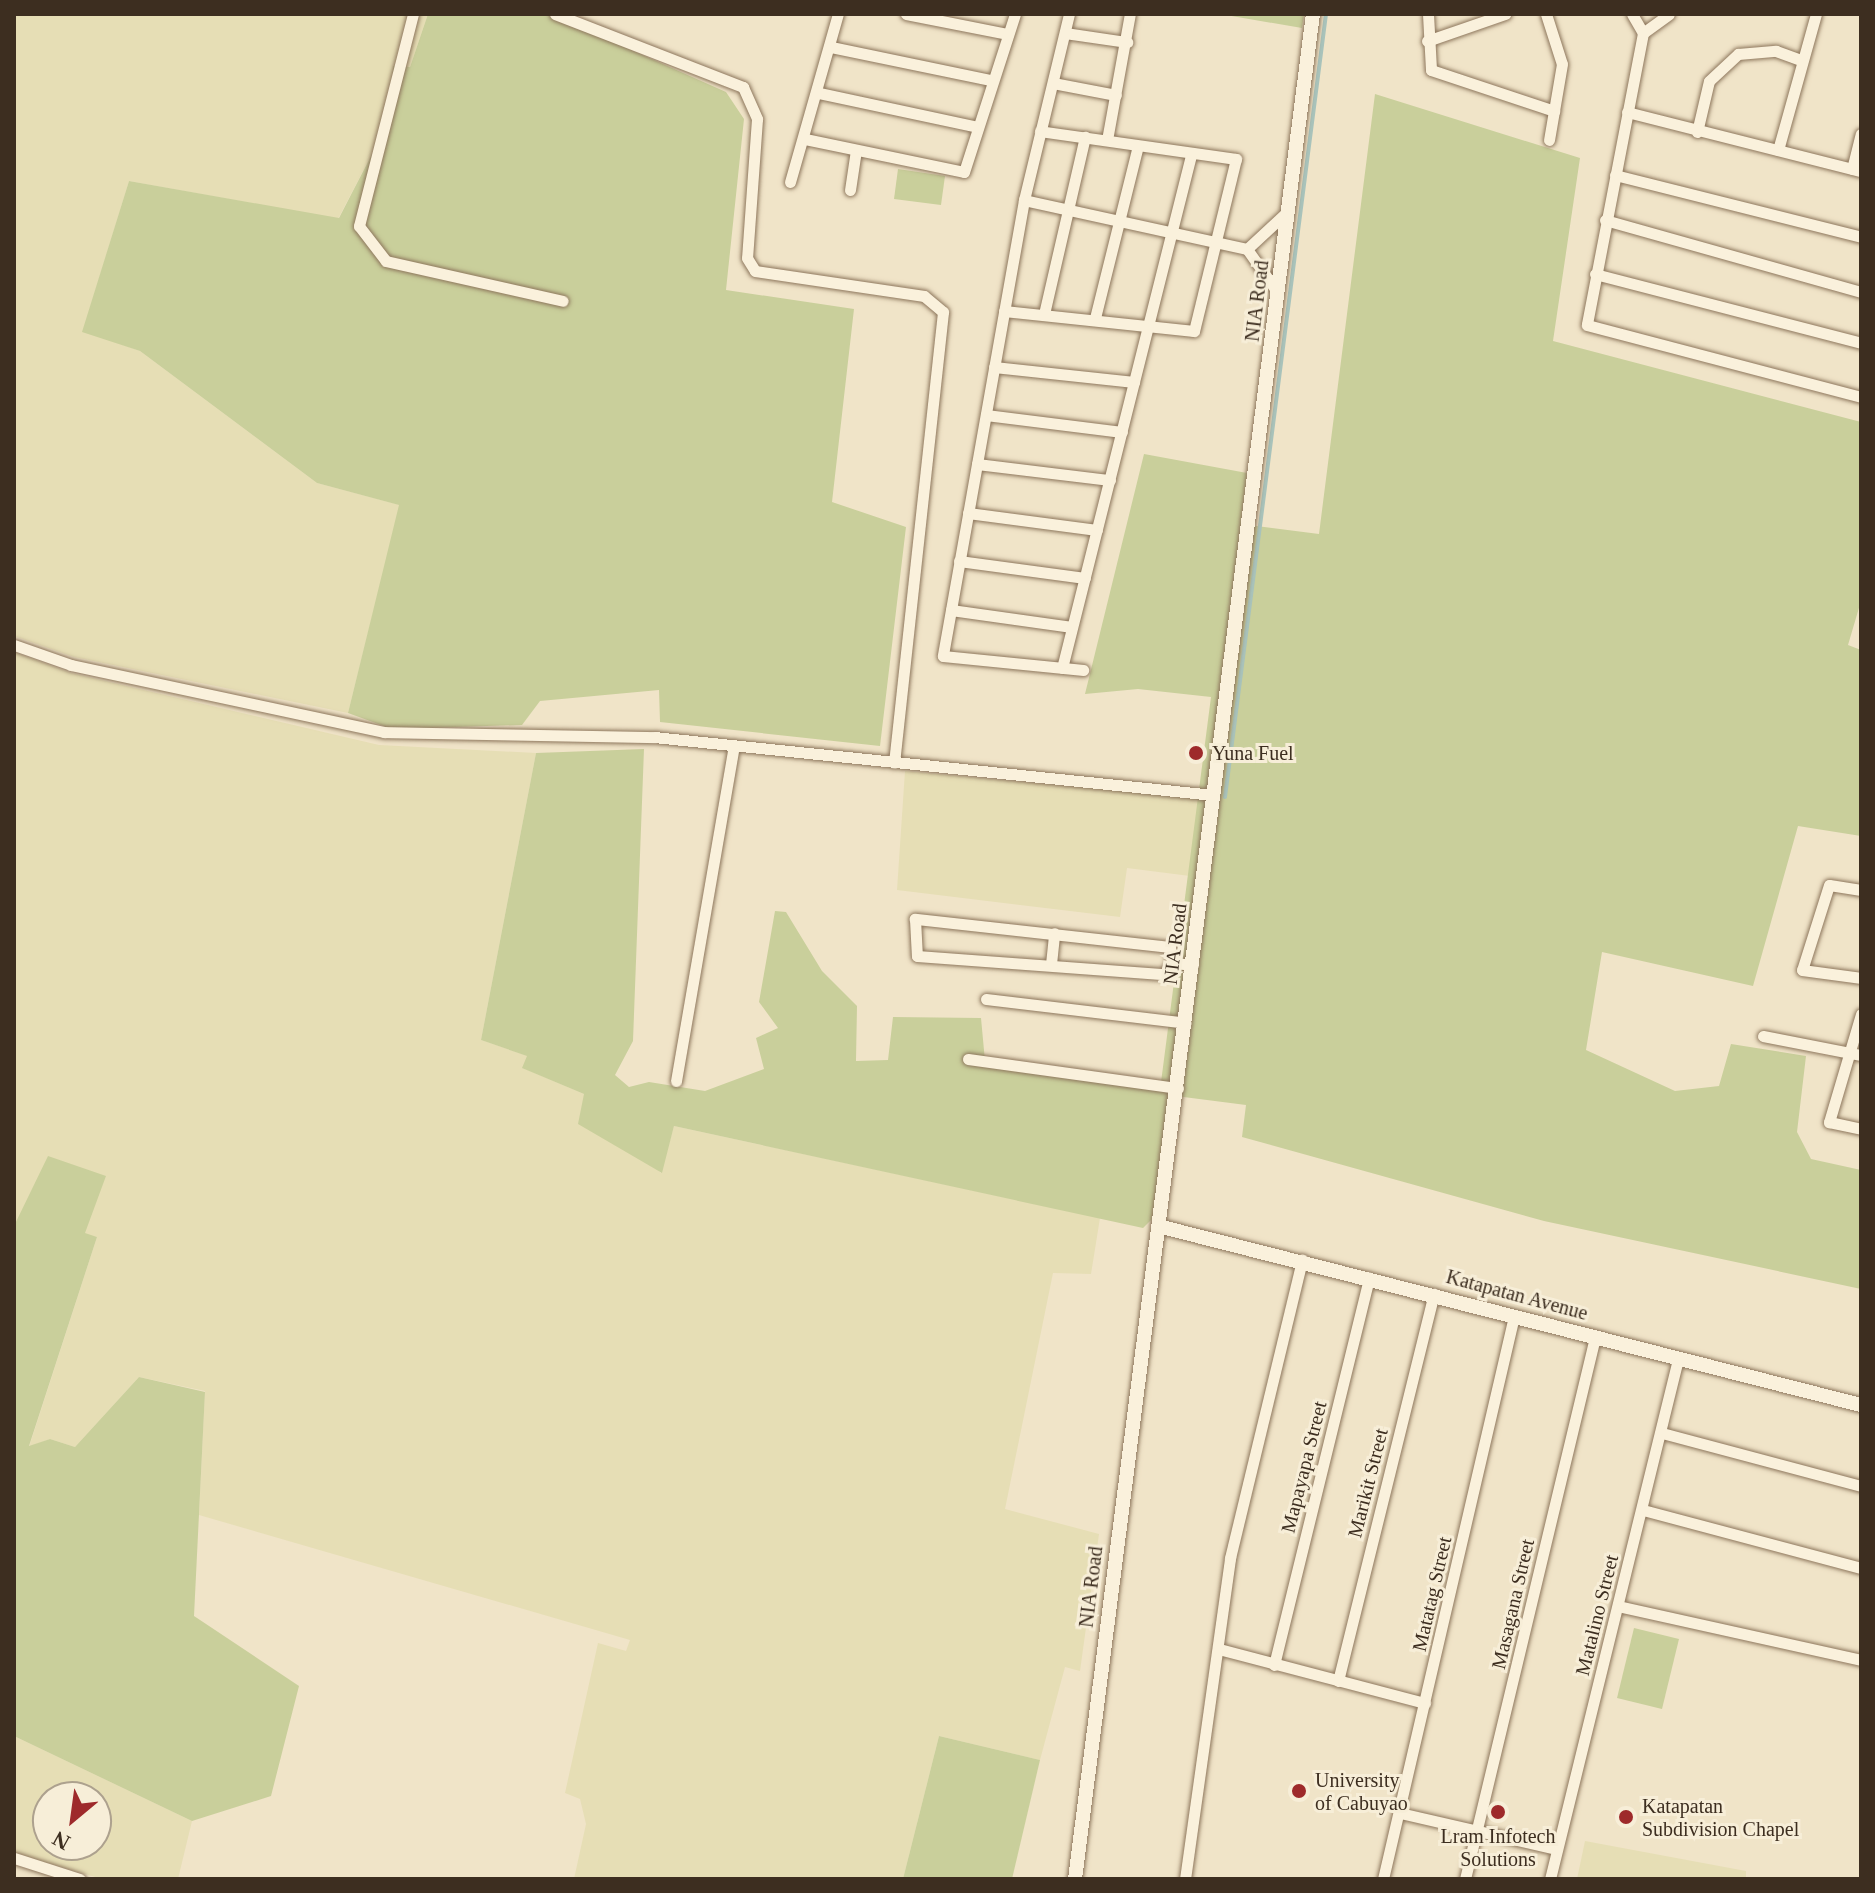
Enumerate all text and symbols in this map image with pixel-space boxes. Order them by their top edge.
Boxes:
street label: NIA Road [1240,258,1274,344]
place label: Yuna Fuel [1212,741,1294,765]
marker: Yuna Fuel [1187,744,1205,762]
street label: NIA Road [1158,901,1192,987]
street label: Katapatan Avenue [1443,1264,1591,1326]
street label: Mapayapa Street [1276,1399,1332,1535]
street label: Marikit Street [1343,1426,1393,1540]
street label: Matatag Street [1407,1534,1457,1654]
street label: Masagana Street [1486,1537,1540,1671]
street label: NIA Road [1074,1544,1108,1630]
street label: Matalino Street [1570,1552,1624,1678]
place label: University of Cabuyao [1315,1768,1408,1815]
north arrow [32,1781,112,1861]
marker: University of Cabuyao [1290,1782,1308,1800]
place label: Katapatan Subdivision Chapel [1642,1794,1799,1841]
marker: Lram Infotech Solutions [1489,1803,1507,1821]
marker: Katapatan Subdivision Chapel [1617,1808,1635,1826]
place label: Lram Infotech Solutions [1441,1824,1555,1871]
text: N [48,1826,74,1855]

